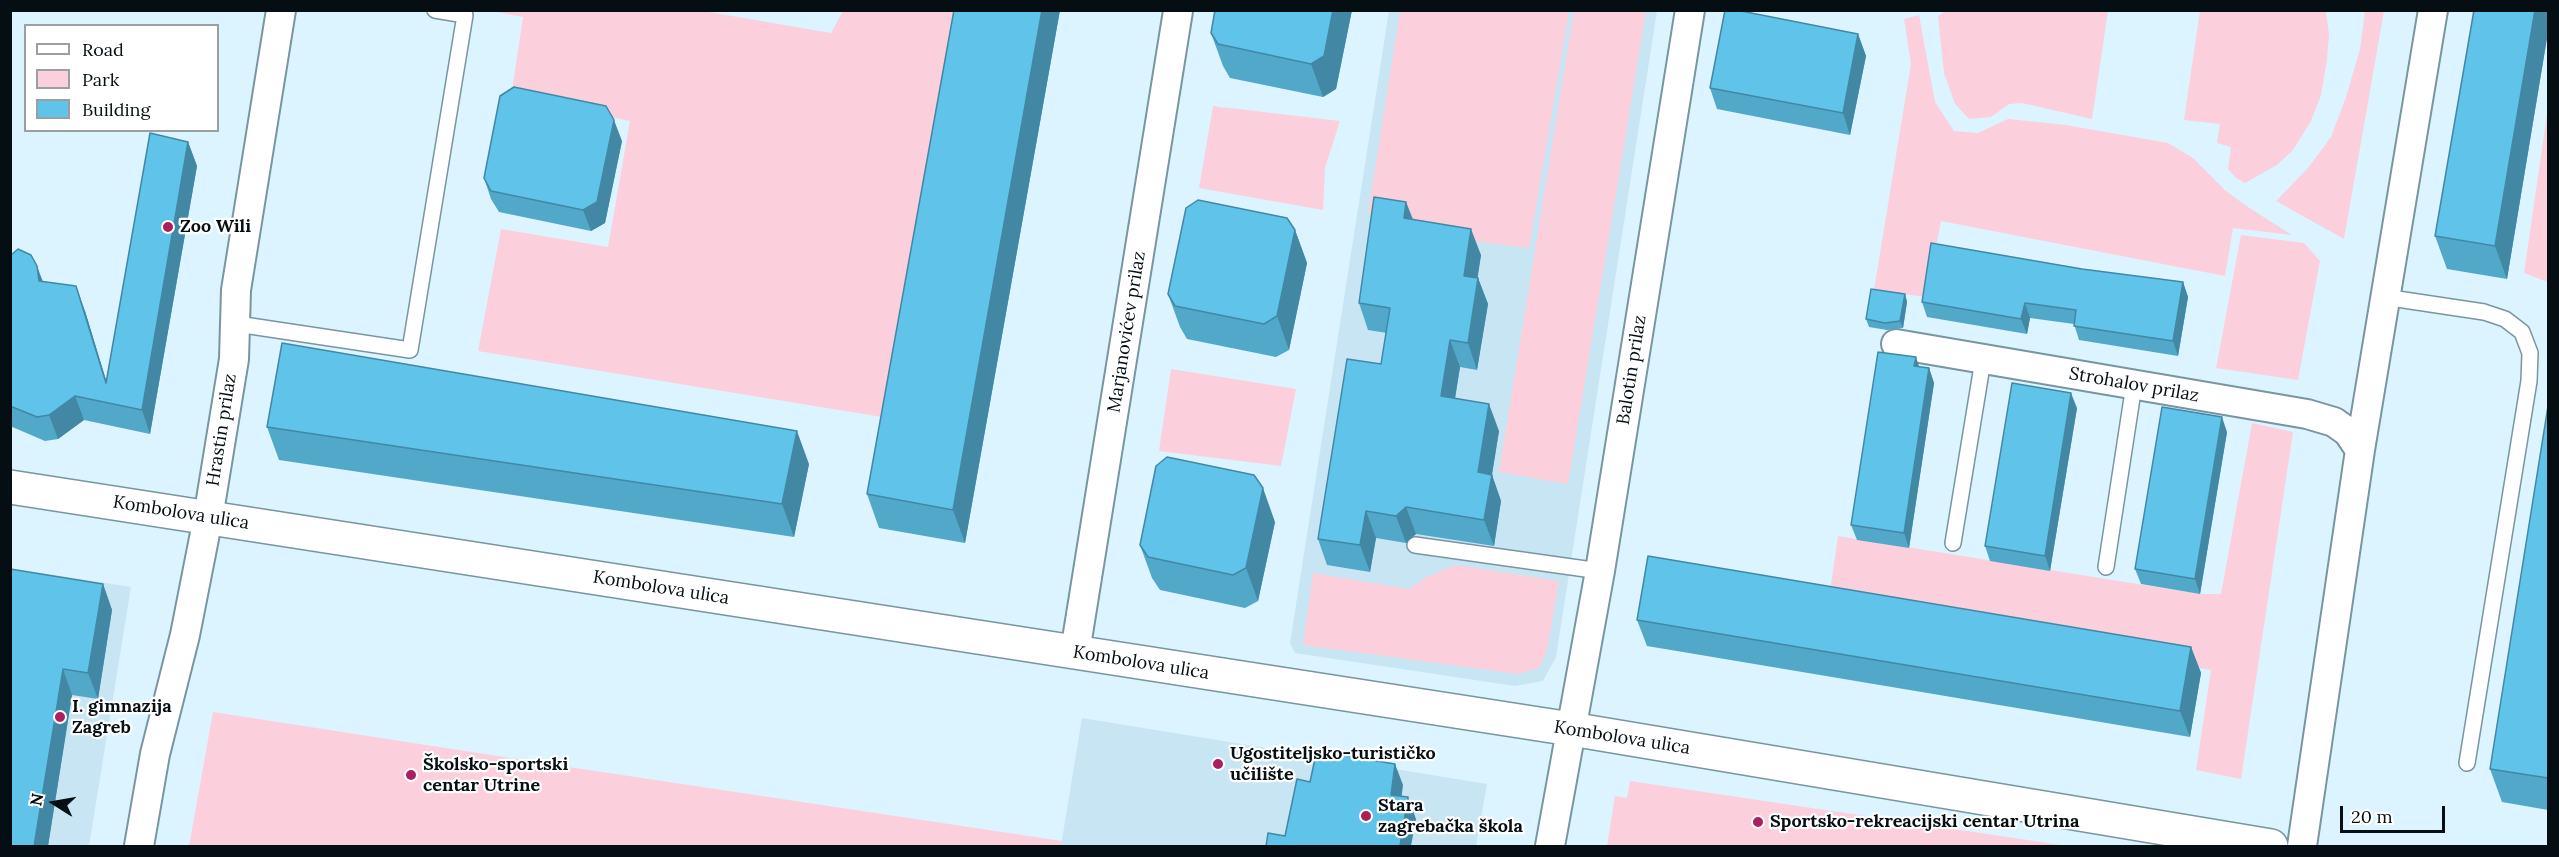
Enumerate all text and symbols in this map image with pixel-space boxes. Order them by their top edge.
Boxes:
legend [24,24,219,132]
text: Road [82,38,124,61]
text: Park [82,68,119,91]
text: Building [82,98,150,121]
place label: Zoo Wili [180,216,251,238]
marker: Zoo Wili [161,220,175,234]
street label: Marjanovićev prilaz [1104,250,1150,414]
street label: Balotin prilaz [1613,314,1651,426]
street label: Strohalov prilaz [2067,363,2201,407]
street label: Hrastin prilaz [202,372,242,488]
street label: Kombolova ulica [111,492,251,534]
street label: Kombolova ulica [591,567,731,609]
street label: Kombolova ulica [1071,642,1211,684]
place label: I. gimnazija Zagreb [72,696,172,738]
marker: I. gimnazija Zagreb [53,710,67,724]
street label: Kombolova ulica [1552,717,1692,759]
place label: Ugostiteljsko-turističko učilište [1230,743,1436,786]
place label: Školsko-sportski centar Utrine [423,754,568,796]
marker: Ugostiteljsko-turističko učilište [1211,757,1225,771]
marker: Školsko-sportski centar Utrine [404,768,418,782]
north arrow [24,773,84,833]
text: N [25,792,47,808]
scale bar [2343,794,2448,832]
place label: Stara zagrebačka škola [1378,795,1523,838]
text: 20 m [2351,805,2393,828]
marker: Stara zagrebačka škola [1359,809,1373,823]
place label: Sportsko-rekreacijski centar Utrina [1770,811,2079,833]
marker: Sportsko-rekreacijski centar Utrina [1751,815,1765,829]

